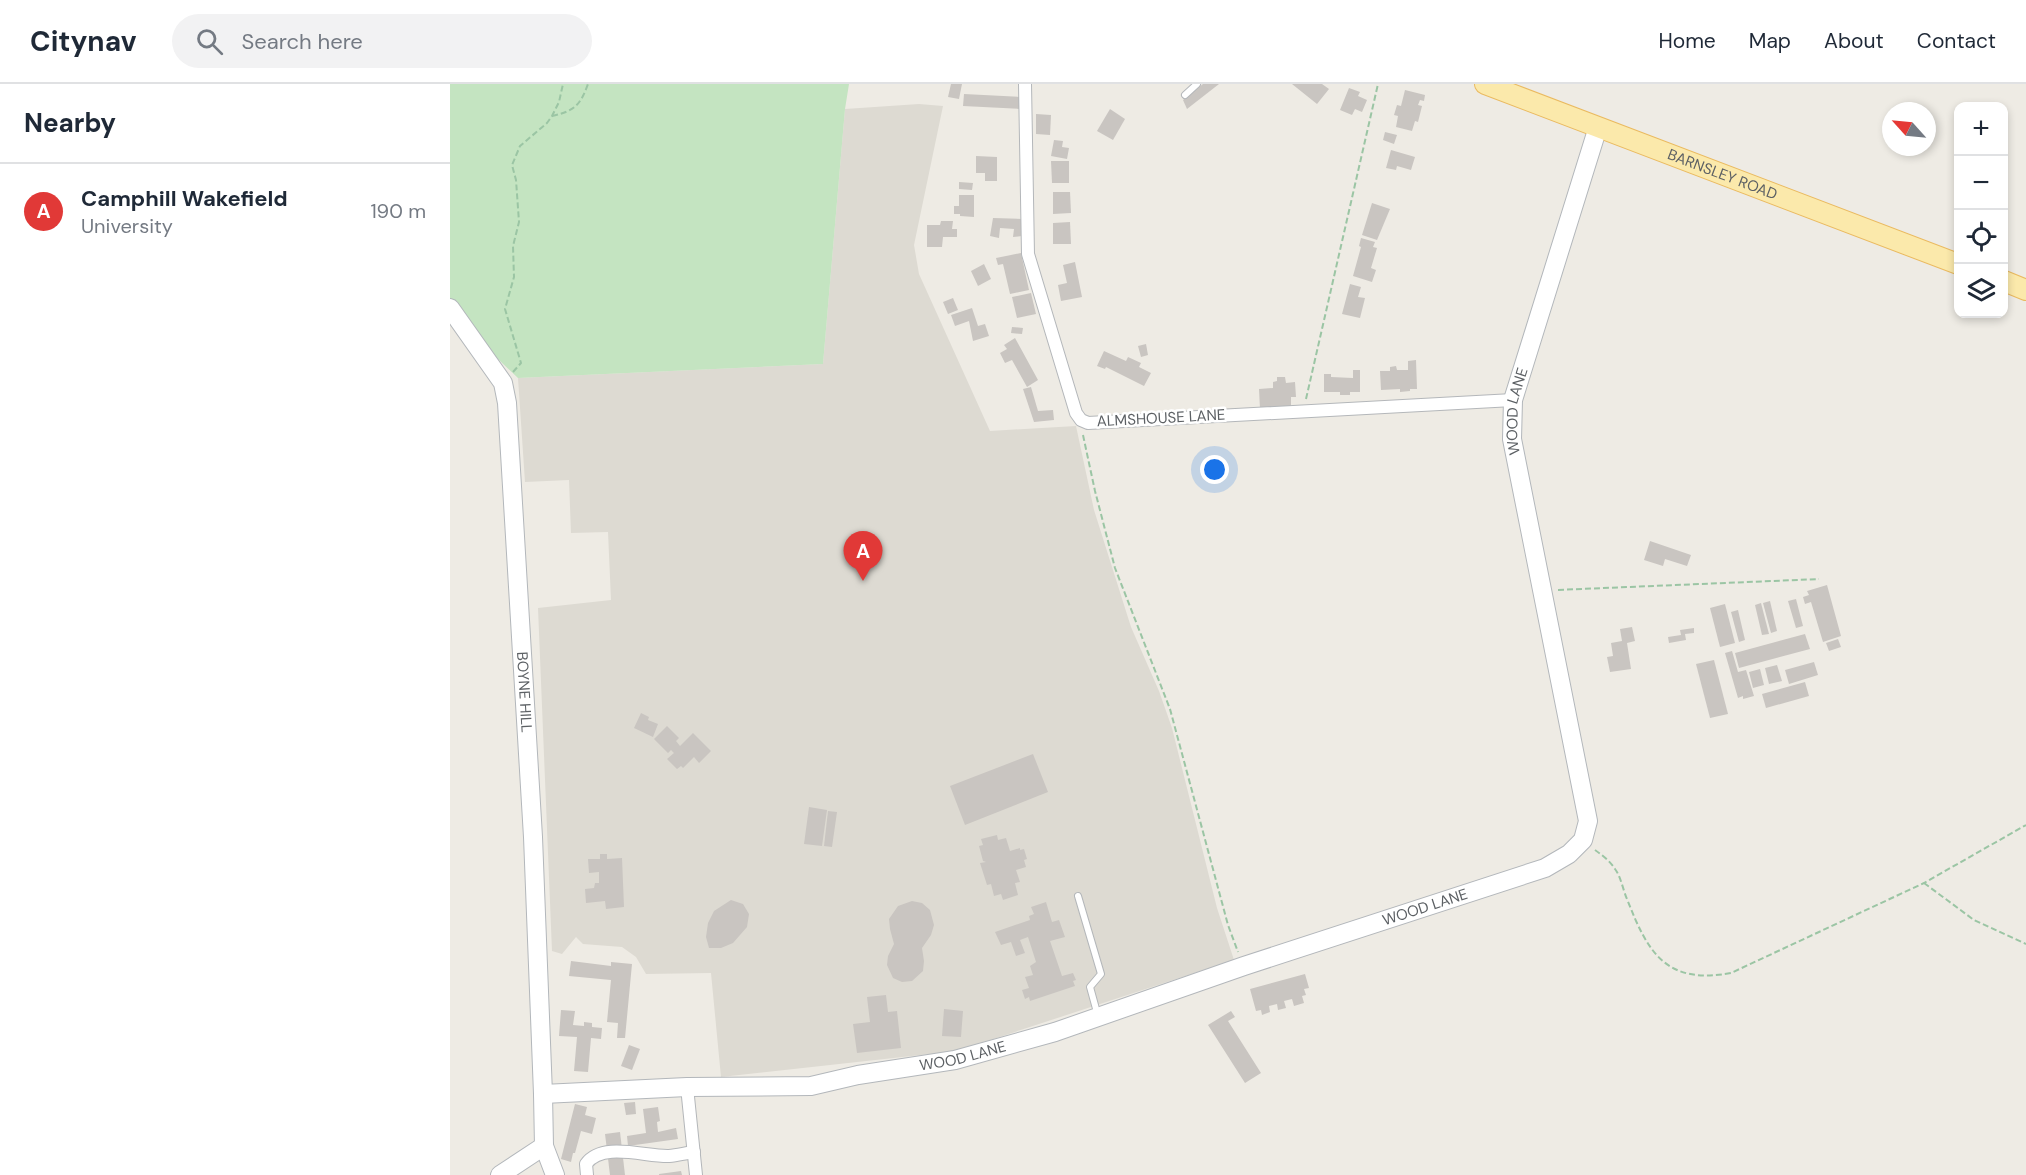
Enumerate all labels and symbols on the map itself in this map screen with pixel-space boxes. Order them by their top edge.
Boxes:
north arrow [1882,102,1936,156]
street label: BARNSLEY ROAD [1665,144,1780,204]
street label: WOOD LANE [1502,365,1532,457]
street label: ALMSHOUSE LANE [1096,405,1226,431]
your location [1200,455,1229,484]
pin: A [844,532,882,581]
street label: BOYNE HILL [512,651,537,733]
street label: WOOD LANE [1380,884,1470,930]
street label: WOOD LANE [918,1036,1008,1075]

